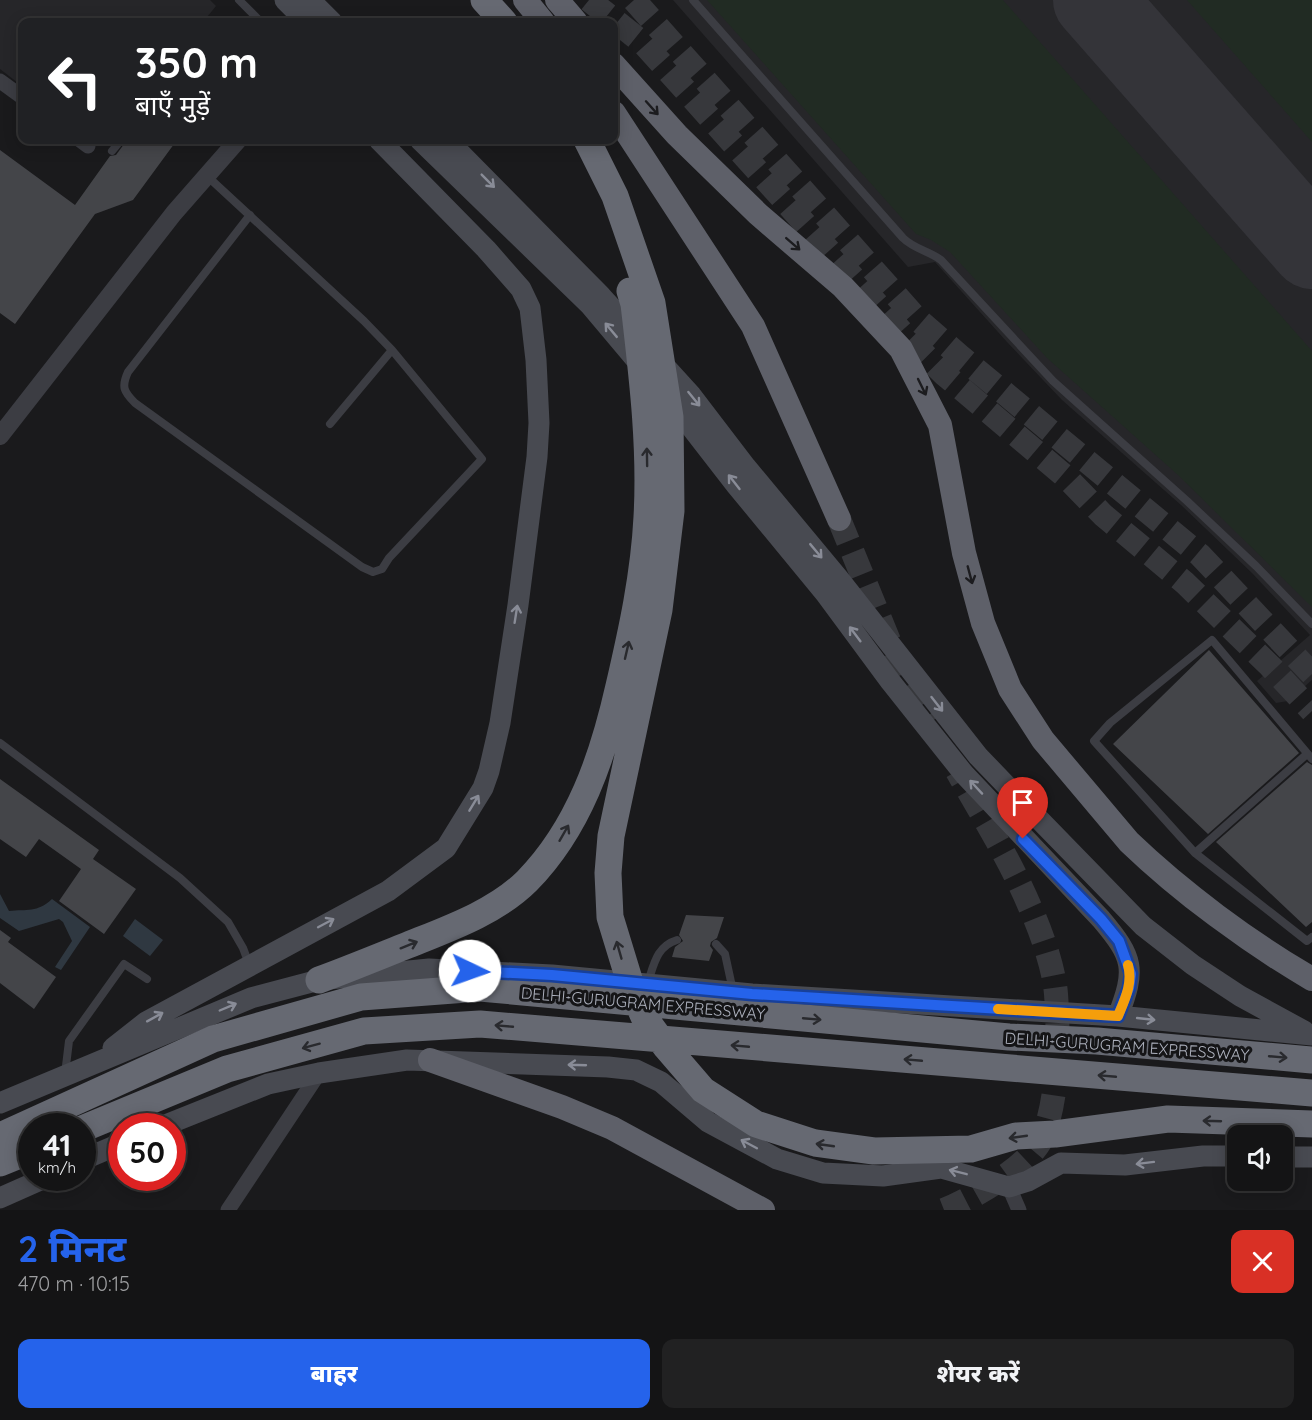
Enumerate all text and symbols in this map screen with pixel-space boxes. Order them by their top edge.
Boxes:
text: 350 m [135,36,258,89]
icon: left [36,42,114,120]
text: बाएँ मुड़ें [135,88,210,122]
one-way arrow [645,100,659,115]
one-way arrow [480,174,495,189]
one-way arrow [785,237,801,250]
one-way arrow [604,323,618,338]
one-way arrow [916,378,928,395]
one-way arrow [687,391,700,407]
one-way arrow [641,448,653,468]
one-way arrow [727,474,740,490]
one-way arrow [809,543,822,559]
one-way arrow [965,565,976,584]
one-way arrow [511,605,522,625]
one-way arrow [849,627,862,643]
one-way arrow [622,641,633,661]
one-way arrow [930,696,943,712]
pin [997,777,1048,839]
one-way arrow [969,780,983,795]
icon: arrive [1006,786,1039,819]
one-way arrow [468,795,480,812]
one-way arrow [558,825,570,842]
one-way arrow [316,917,334,928]
one-way arrow [399,938,418,949]
position arrow [438,939,502,1003]
one-way arrow [613,941,624,960]
street label: DELHI-GURUGRAM EXPRESSWAY [520,982,766,1024]
one-way arrow [219,1001,237,1012]
one-way arrow [146,1011,163,1023]
one-way arrow [802,1014,822,1025]
one-way arrow [1135,1014,1155,1025]
one-way arrow [494,1020,514,1031]
street label: DELHI-GURUGRAM EXPRESSWAY [1004,1027,1250,1065]
one-way arrow [302,1040,321,1052]
one-way arrow [730,1040,750,1051]
one-way arrow [1268,1052,1288,1063]
one-way arrow [903,1054,923,1065]
one-way arrow [567,1060,587,1071]
one-way arrow [1098,1070,1118,1081]
speed limit sign: 50 [108,1113,186,1191]
one-way arrow [1202,1115,1222,1126]
map controls [1227,1125,1293,1191]
button: sound [1227,1125,1293,1191]
text: 41 [43,1126,71,1164]
one-way arrow [1008,1132,1028,1143]
one-way arrow [740,1138,758,1149]
one-way arrow [815,1139,835,1150]
text: km/h [38,1158,76,1177]
one-way arrow [1135,1158,1155,1169]
one-way arrow [948,1166,967,1177]
text: 2 मिनट [18,1226,126,1271]
button: close [1231,1230,1294,1293]
text: 470 m · 10:15 [18,1271,130,1296]
button: बाहर [18,1339,650,1408]
button: शेयर करें [662,1339,1294,1408]

